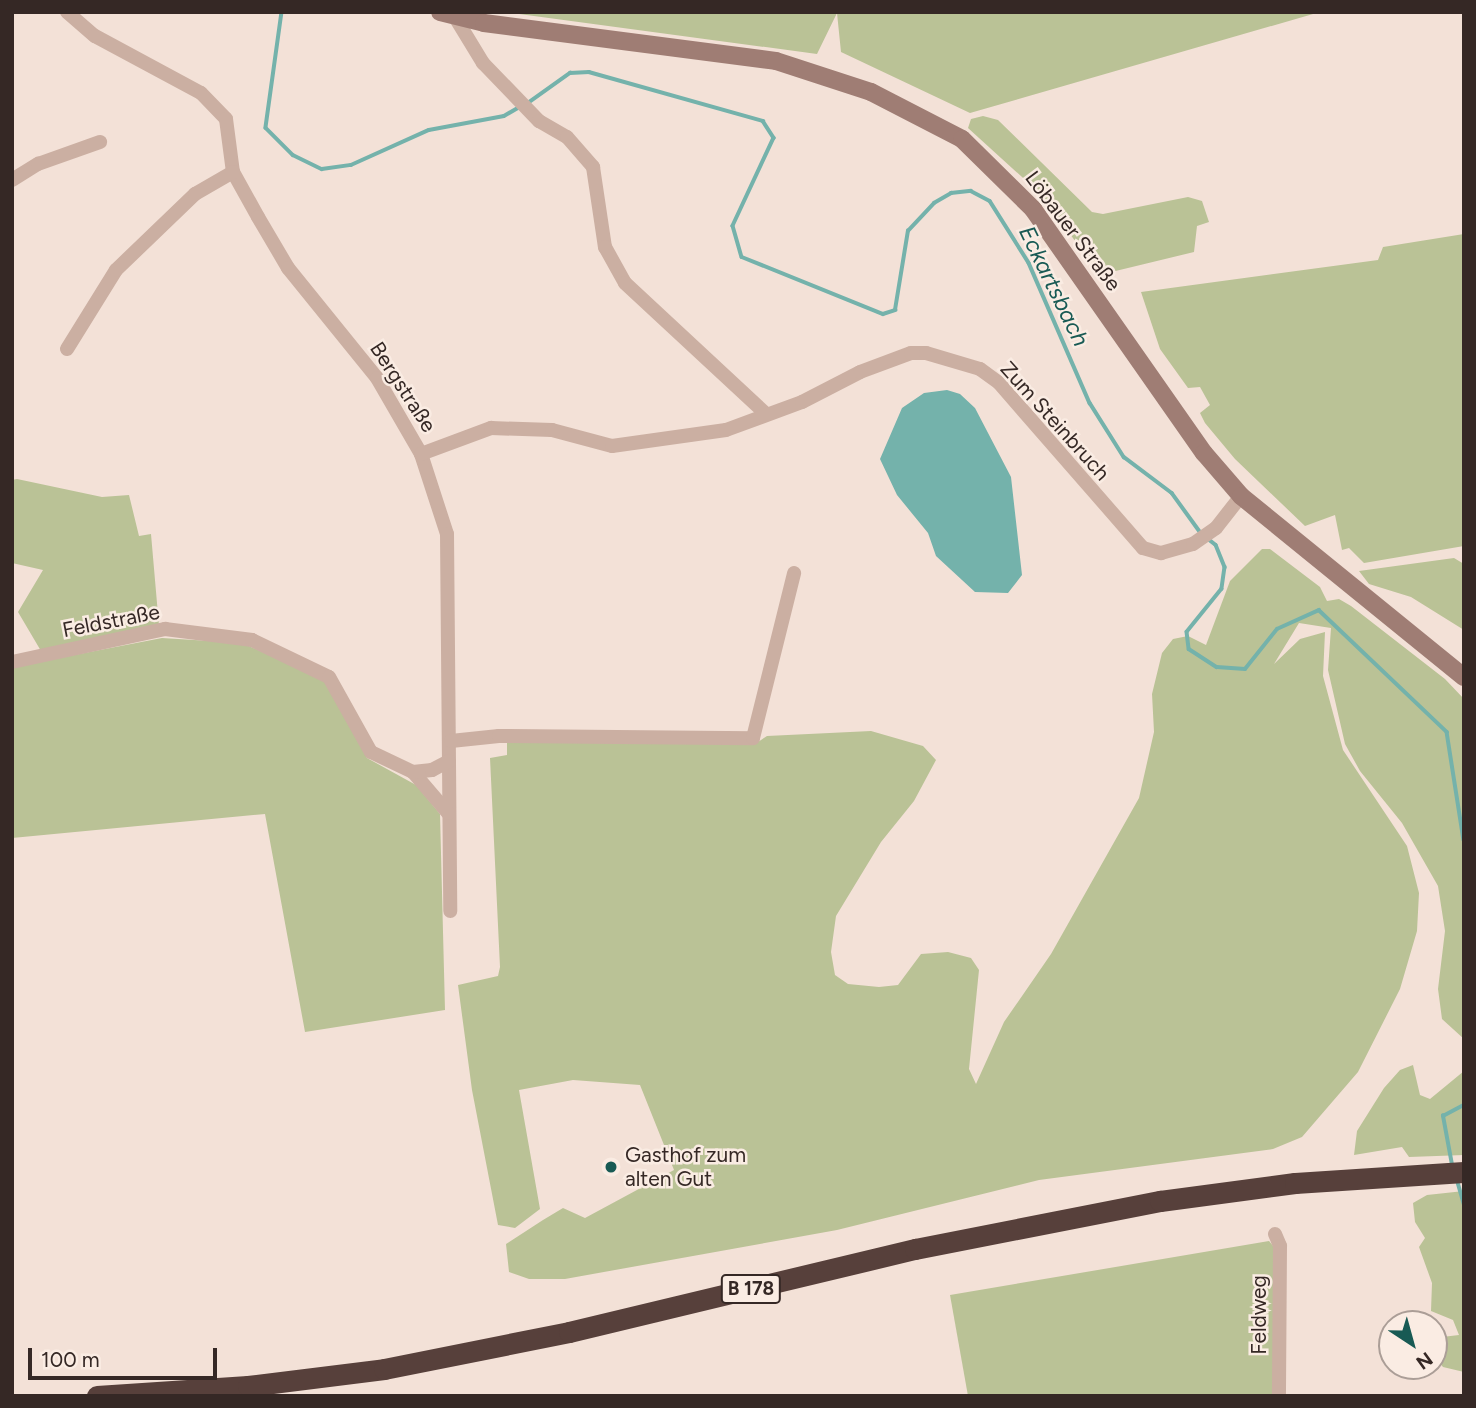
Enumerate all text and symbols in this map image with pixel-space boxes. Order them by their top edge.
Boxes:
street label: Löbauer Straße [1020,166,1126,296]
water label: Eckartsbach [1013,221,1095,351]
street label: Bergstraße [365,337,441,437]
street label: Zum Steinbruch [995,356,1115,486]
street label: Feldstraße [60,599,162,643]
place label: Gasthof zum alten Gut [625,1142,746,1192]
marker: Gasthof zum alten Gut [603,1159,619,1175]
road number: B 178 [720,1274,782,1304]
street label: Feldweg [1246,1275,1272,1355]
north arrow [1378,1310,1448,1380]
scale bar [32,1334,220,1378]
text: 100 m [41,1347,100,1372]
text: N [1412,1347,1437,1374]

